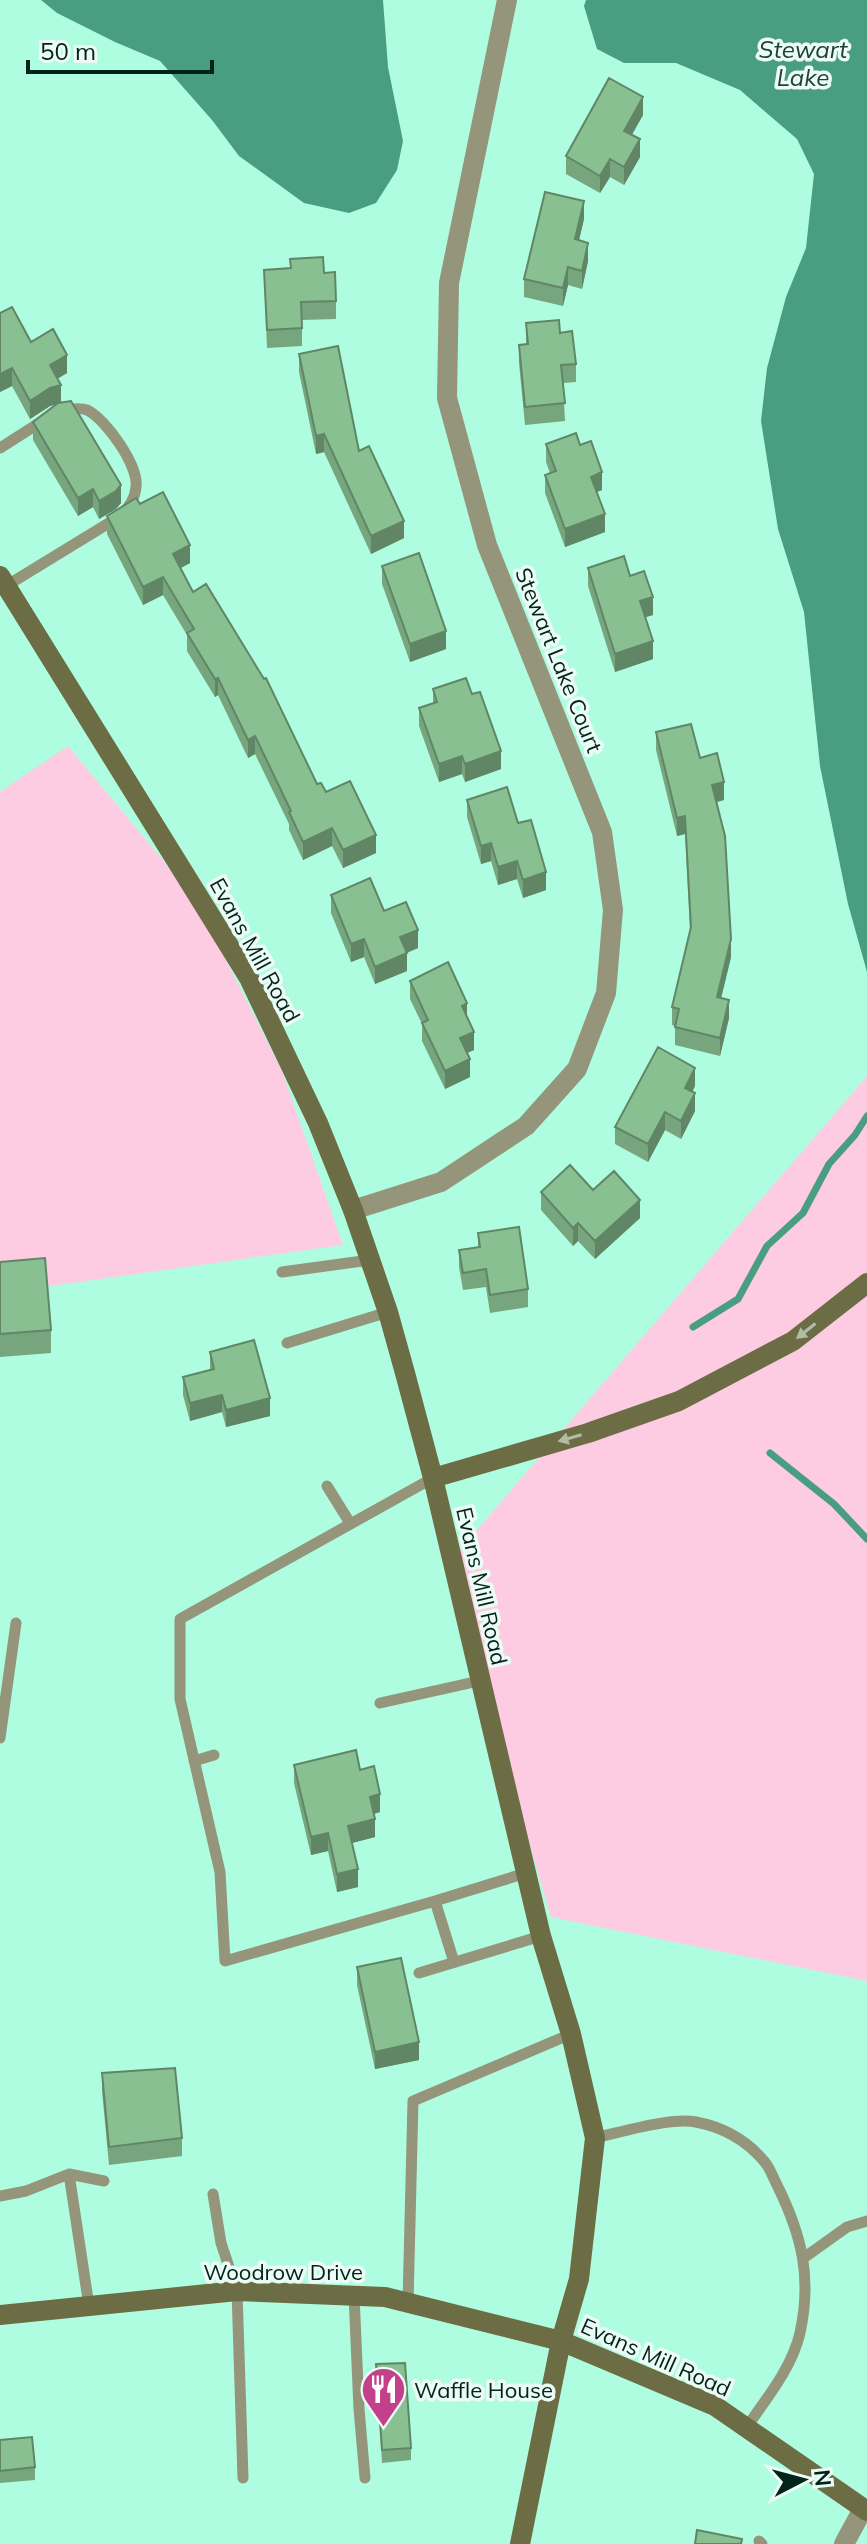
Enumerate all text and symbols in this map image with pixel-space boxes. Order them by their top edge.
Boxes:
scale bar [28,24,212,74]
water label: Stewart Lake [759,34,848,92]
text: 50 m [40,36,96,66]
street label: Stewart Lake Court [509,563,609,757]
street label: Evans Mill Road [204,873,306,1027]
one-way arrow [796,1322,816,1339]
one-way arrow [558,1432,582,1445]
street label: Evans Mill Road [450,1504,514,1668]
street label: Woodrow Drive [203,2258,363,2286]
street label: Evans Mill Road [577,2311,735,2403]
restaurant icon: Waffle House [359,2366,407,2429]
place label: Waffle House [414,2376,553,2404]
north arrow [763,2440,843,2520]
text: N [808,2468,838,2488]

